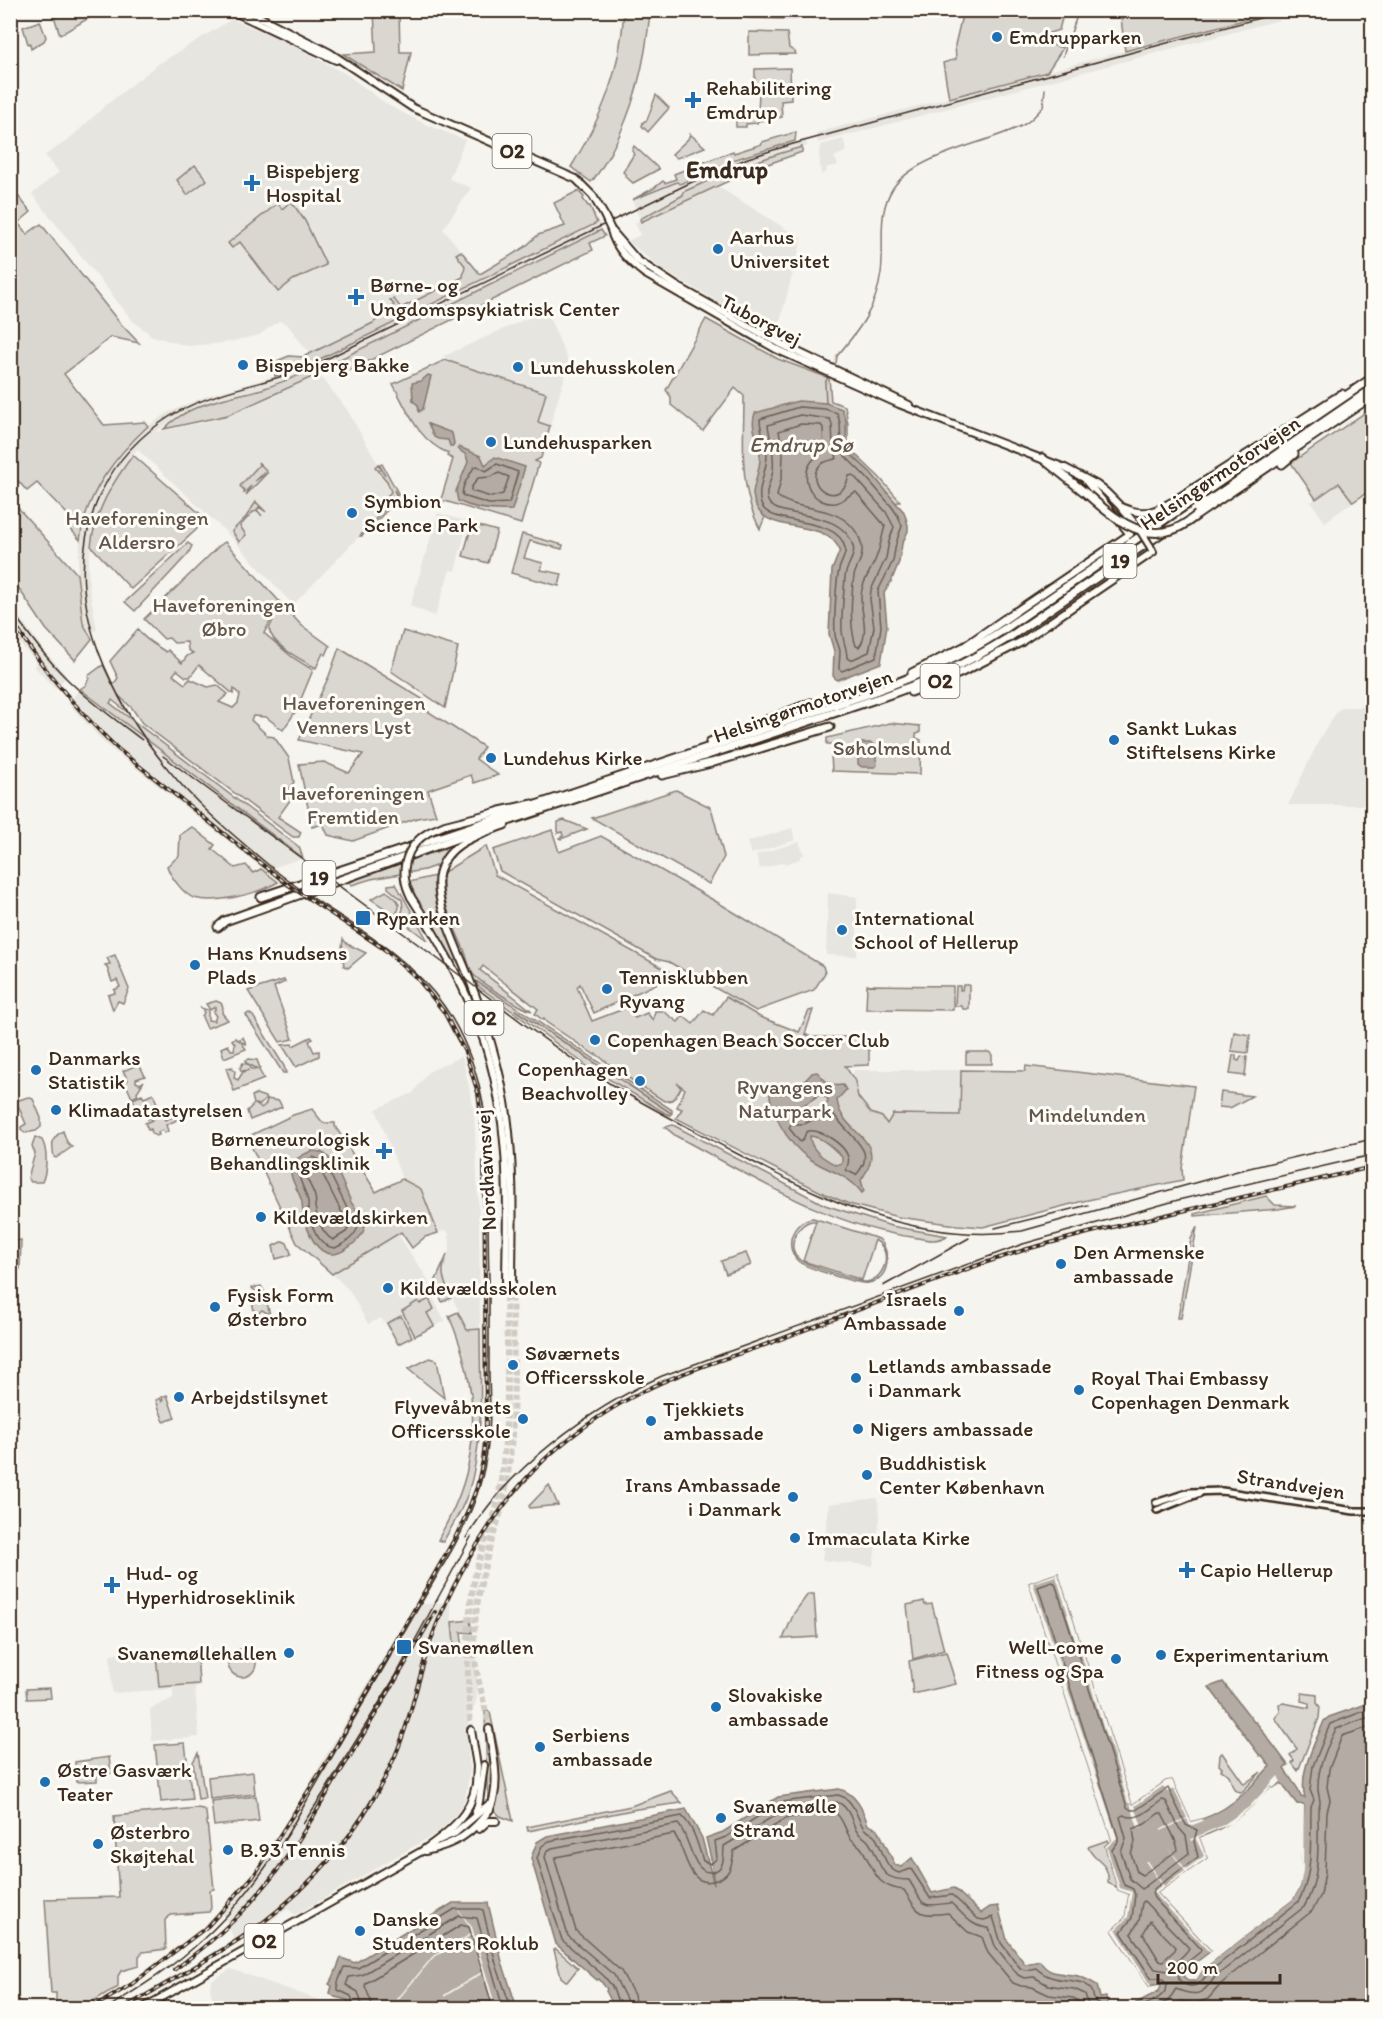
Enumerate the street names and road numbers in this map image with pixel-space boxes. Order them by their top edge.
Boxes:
road number: O2 [492,134,532,168]
street label: Tuborgvej [717,288,806,351]
street label: Helsingørmotorvejen [1135,410,1305,535]
road number: 19 [1104,544,1136,578]
street label: Helsingørmotorvejen [710,663,896,748]
road number: O2 [920,664,960,698]
road number: 19 [302,861,336,895]
road number: O2 [464,1001,504,1035]
street label: Nordhavnsvej [470,1109,501,1231]
street label: Strandvejen [1235,1463,1347,1504]
road number: O2 [244,1924,284,1958]

